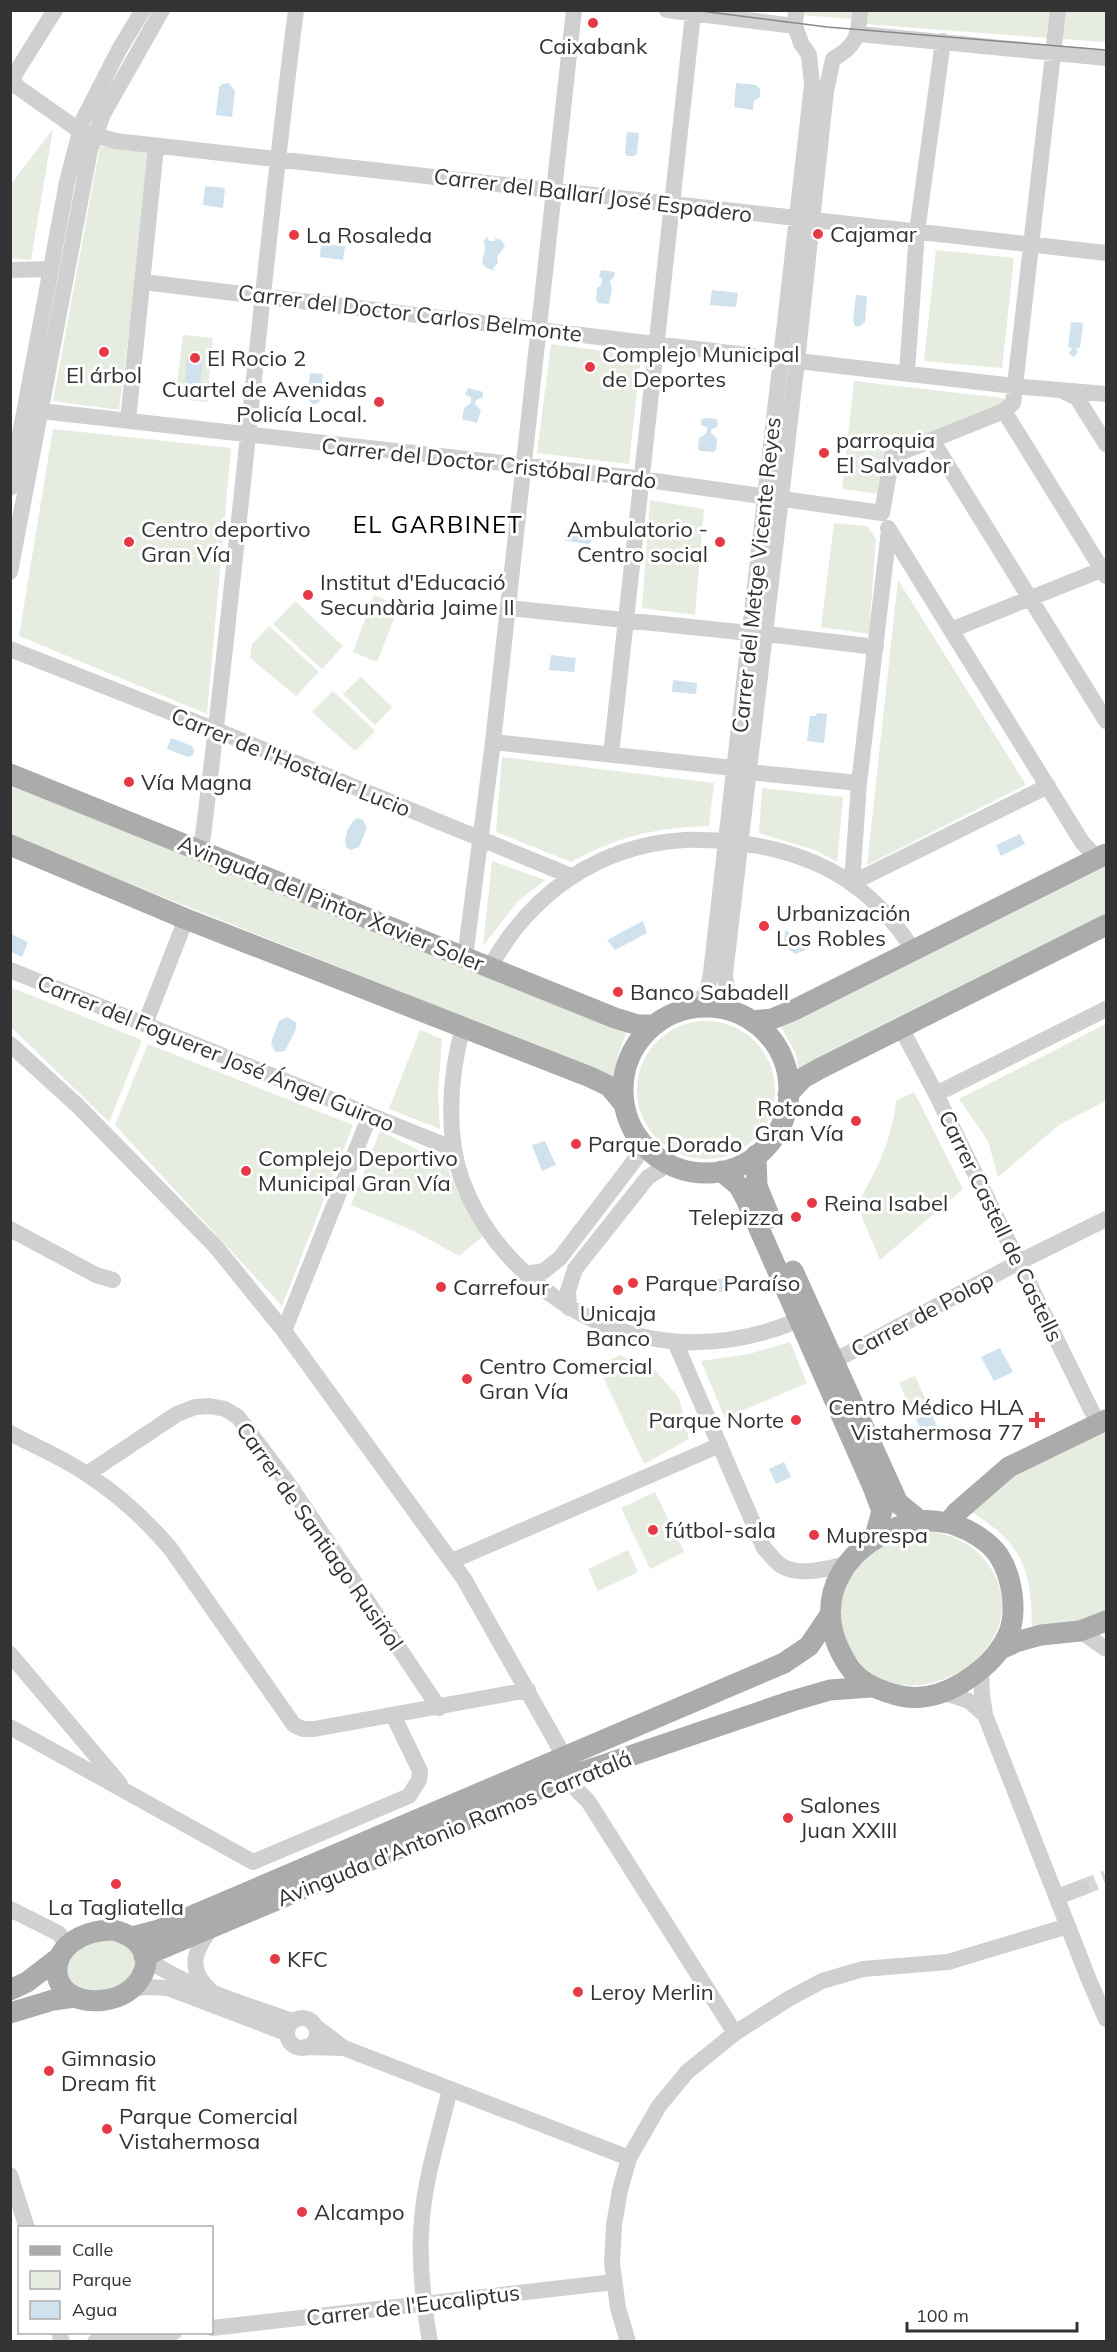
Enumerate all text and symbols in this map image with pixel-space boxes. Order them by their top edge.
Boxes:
marker: Caixabank [586,16,600,30]
place label: Caixabank [539,32,648,60]
street label: Carrer del Ballarí José Espadero [432,162,754,228]
place label: Cajamar [830,220,917,248]
place label: La Rosaleda [306,221,432,249]
marker: Cajamar [811,227,825,241]
marker: La Rosaleda [287,228,301,242]
street label: Carrer del Doctor Carlos Belmonte [237,278,583,348]
place label: Complejo Municipal de Deportes [602,340,800,393]
place label: El Rocio 2 [207,344,306,372]
marker: El árbol [97,345,111,359]
marker: El Rocio 2 [188,351,202,365]
marker: Complejo Municipal de Deportes [583,360,597,374]
place label: El árbol [66,361,142,389]
place label: Cuartel de Avenidas Policía Local. [162,375,367,428]
marker: Cuartel de Avenidas Policía Local. [372,395,386,409]
street label: Carrer del Metge Vicente Reyes [725,416,787,734]
place label: parroquia El Salvador [836,426,950,479]
street label: Carrer del Doctor Cristóbal Pardo [320,431,658,495]
marker: parroquia El Salvador [817,446,831,460]
district label: EL GARBINET [353,509,523,539]
place label: Centro deportivo Gran Vía [141,515,311,568]
place label: Ambulatorio - Centro social [567,515,708,568]
marker: Centro deportivo Gran Vía [122,535,136,549]
marker: Ambulatorio - Centro social [713,535,727,549]
place label: Institut d'Educació Secundària Jaime II [320,568,515,621]
marker: Institut d'Educació Secundària Jaime II [301,588,315,602]
street label: Carrer de l'Hostaler Lucio [167,701,415,823]
place label: Vía Magna [141,768,252,796]
marker: Vía Magna [122,775,136,789]
street label: Avinguda del Pintor Xavier Soler [174,829,488,977]
place label: Urbanización Los Robles [776,899,911,952]
marker: Urbanización Los Robles [757,919,771,933]
street label: Carrer del Foguerer José Ángel Guirao [33,968,399,1138]
place label: Banco Sabadell [630,978,789,1006]
marker: Banco Sabadell [611,985,625,999]
place label: Rotonda Gran Vía [754,1094,844,1147]
street label: Carrer Castell de Castells [933,1106,1069,1346]
marker: Rotonda Gran Vía [849,1114,863,1128]
place label: Parque Dorado [588,1130,742,1158]
marker: Parque Dorado [569,1137,583,1151]
place label: Complejo Deportivo Municipal Gran Vía [258,1144,458,1197]
marker: Complejo Deportivo Municipal Gran Vía [239,1164,253,1178]
place label: Reina Isabel [824,1189,948,1217]
marker: Reina Isabel [805,1196,819,1210]
place label: Telepizza [689,1203,784,1231]
marker: Telepizza [789,1210,803,1224]
street label: Carrer de Polop [846,1265,998,1363]
place label: Parque Paraíso [645,1269,800,1297]
place label: Carrefour [453,1273,549,1301]
marker: Parque Paraíso [626,1276,640,1290]
marker: Carrefour [434,1280,448,1294]
marker: Unicaja Banco [611,1283,625,1297]
place label: Unicaja Banco [580,1299,656,1352]
place label: Centro Comercial Gran Vía [479,1352,653,1405]
marker: Centro Comercial Gran Vía [460,1372,474,1386]
place label: Centro Médico HLA Vistahermosa 77 [828,1393,1024,1446]
place label: Parque Norte [648,1406,784,1434]
marker: Centro Médico HLA Vistahermosa 77 [1028,1411,1046,1429]
marker: Parque Norte [789,1413,803,1427]
street label: Carrer de Santiago Rusiñol [230,1416,410,1656]
place label: fútbol-sala [665,1516,776,1544]
place label: Muprespa [826,1521,928,1549]
marker: fútbol-sala [646,1523,660,1537]
marker: Muprespa [807,1528,821,1542]
street label: Avinguda d'Antonio Ramos Carratalá [272,1744,636,1912]
place label: Salones Juan XXIII [800,1791,898,1844]
marker: Salones Juan XXIII [781,1811,795,1825]
marker: La Tagliatella [109,1877,123,1891]
place label: La Tagliatella [48,1893,184,1921]
place label: KFC [287,1945,328,1973]
marker: KFC [268,1952,282,1966]
place label: Leroy Merlin [590,1978,714,2006]
marker: Leroy Merlin [571,1985,585,1999]
place label: Gimnasio Dream fit [61,2044,156,2097]
marker: Gimnasio Dream fit [42,2064,56,2078]
place label: Parque Comercial Vistahermosa [119,2102,298,2155]
marker: Parque Comercial Vistahermosa [100,2122,114,2136]
place label: Alcampo [314,2198,405,2226]
marker: Alcampo [295,2205,309,2219]
legend [18,2226,213,2334]
text: Calle [72,2238,113,2261]
text: Parque [72,2268,131,2291]
street label: Carrer de l'Eucaliptus [305,2278,521,2332]
scale bar [907,2295,1076,2333]
text: Agua [72,2298,117,2321]
text: 100 m [916,2304,969,2327]

